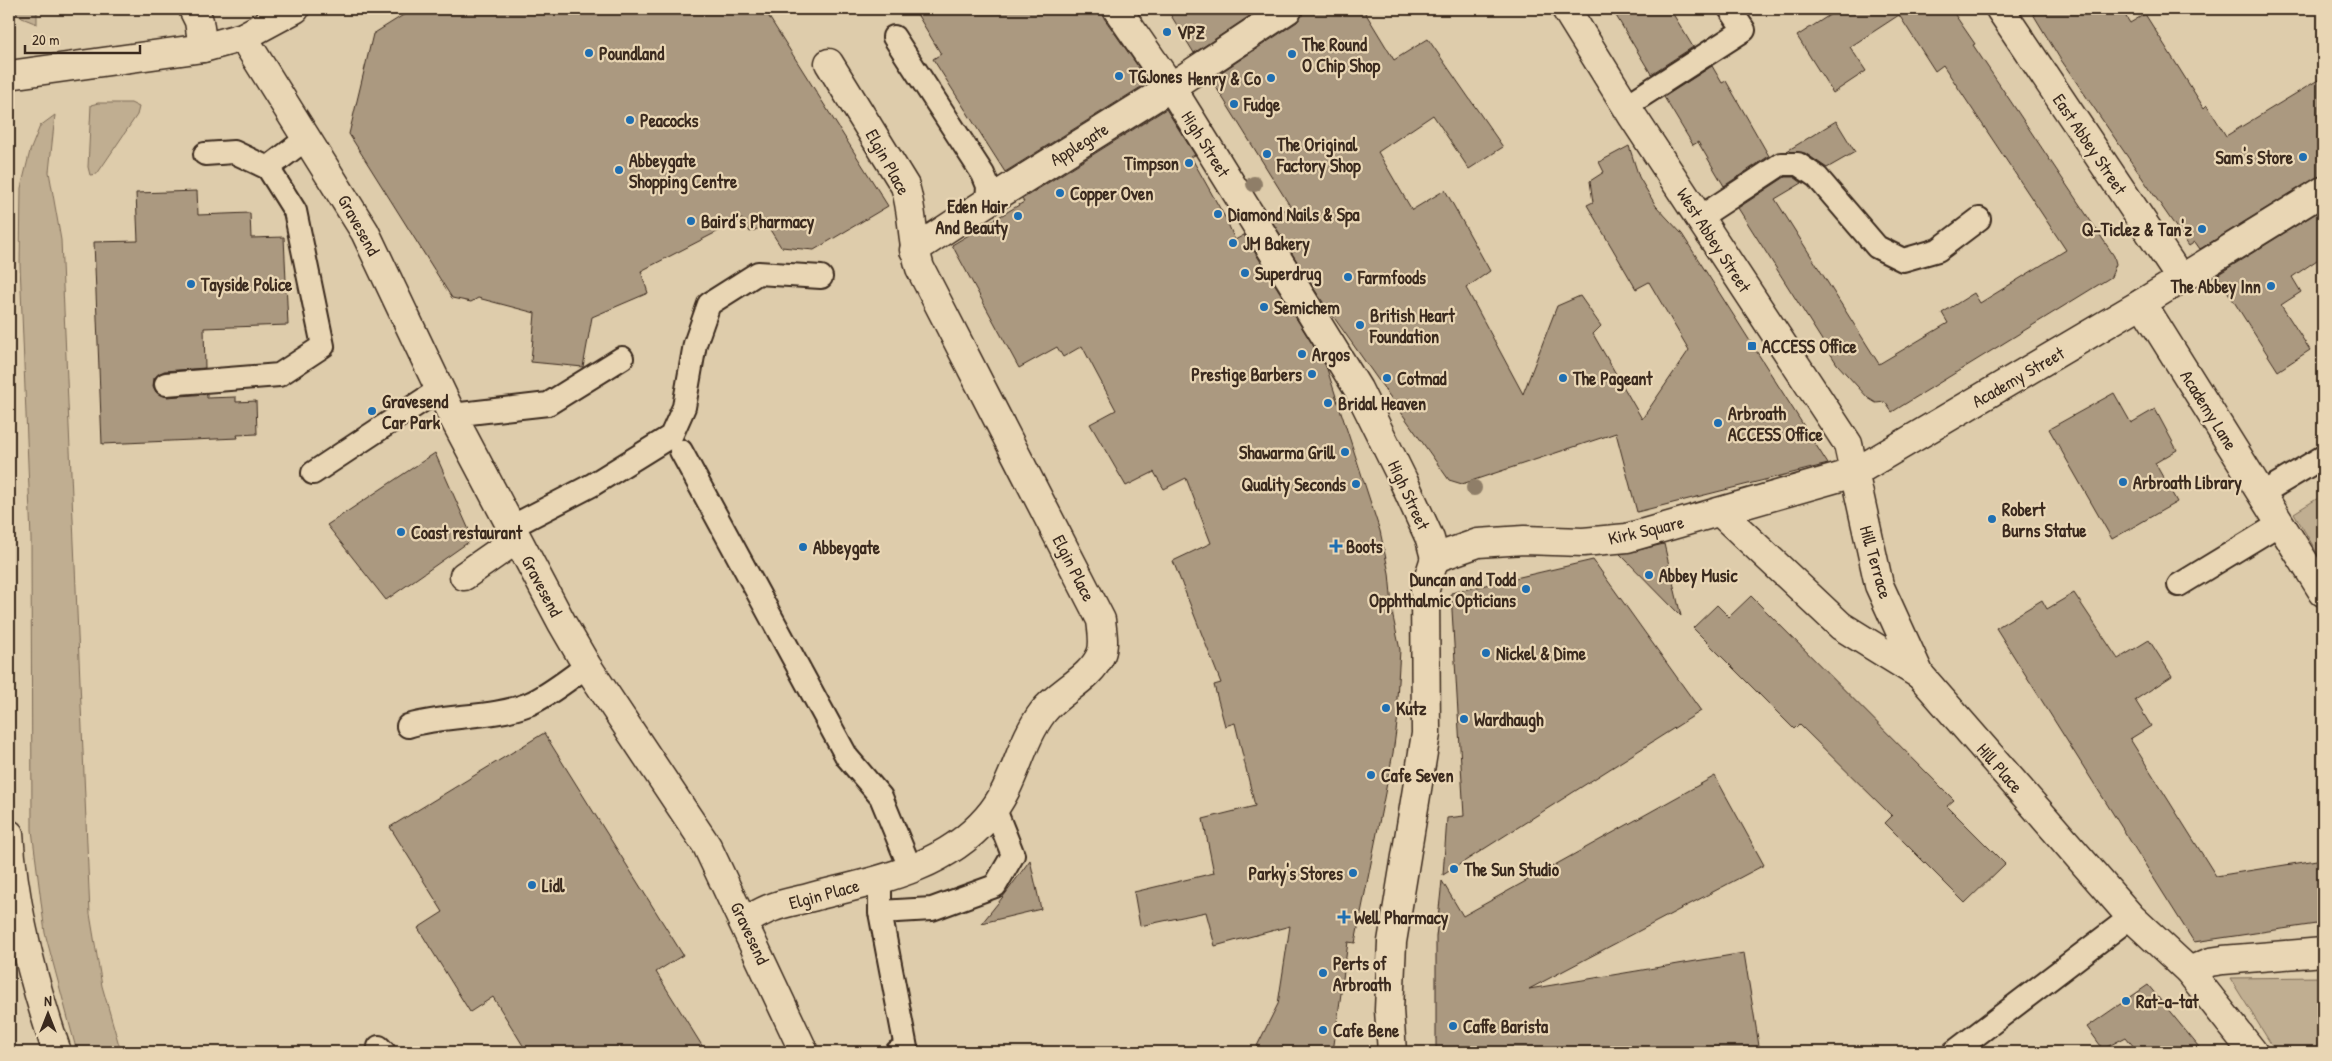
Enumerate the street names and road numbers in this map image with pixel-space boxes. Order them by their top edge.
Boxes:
street label: East Abbey Street [2047,89,2133,200]
street label: High Street [1176,106,1237,183]
street label: Applegate [1045,116,1113,172]
street label: Elgin Place [860,125,916,199]
street label: West Abbey Street [1671,183,1758,298]
street label: Gravesend [332,190,386,260]
street label: Academy Street [1967,340,2070,414]
street label: Academy Lane [2175,365,2243,455]
street label: High Street [1382,456,1436,535]
street label: Kirk Square [1606,509,1686,551]
street label: Hill Terrace [1854,522,1898,602]
street label: Elgin Place [1047,530,1101,606]
street label: Gravesend [515,551,569,621]
street label: Hill Place [1971,738,2029,798]
street label: Elgin Place [786,873,862,915]
street label: Gravesend [725,898,775,968]

